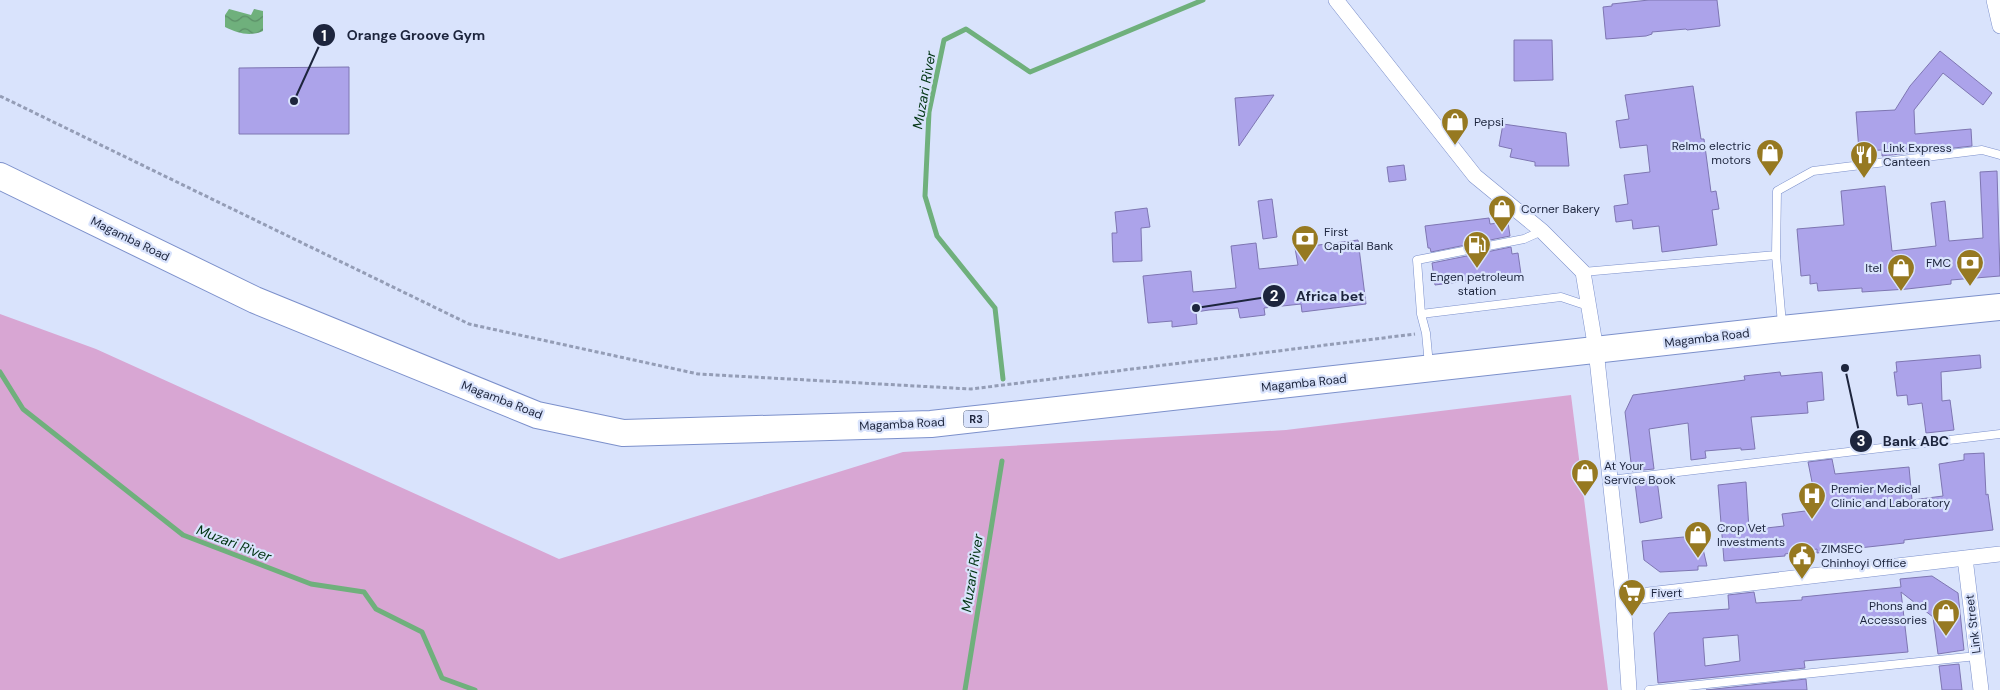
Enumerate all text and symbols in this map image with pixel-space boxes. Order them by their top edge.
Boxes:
callout: Orange Groove Gym [312,21,495,50]
text: 1 [321,26,327,46]
text: Orange Groove Gym [347,26,485,44]
water label: Muzari River [908,49,940,130]
shop icon: Pepsi [1440,107,1470,146]
place label: Pepsi [1474,114,1504,130]
place label: Relmo electric motors [1672,138,1751,168]
shop icon: Relmo electric motors [1755,138,1785,177]
restaurant icon: Link Express Canteen [1849,140,1879,179]
place label: Link Express Canteen [1883,140,1952,170]
shop icon: Corner Bakery [1487,194,1517,233]
place label: Corner Bakery [1521,201,1600,217]
street label: Magamba Road [88,213,172,265]
bank icon: First Capital Bank [1290,224,1320,263]
place label: First Capital Bank [1324,224,1393,254]
fuel station icon: Engen petroleum station [1462,230,1492,269]
bank icon: FMC [1955,248,1985,287]
shop icon: Itel [1886,253,1916,292]
place label: FMC [1926,255,1951,271]
place label: Itel [1865,260,1882,276]
place label: Engen petroleum station [1430,269,1524,299]
callout: Africa bet [1261,281,1374,310]
text: 2 [1270,286,1279,306]
text: Africa bet [1296,287,1364,305]
street label: Magamba Road [1663,325,1751,351]
street label: Magamba Road [1261,371,1347,395]
street label: Magamba Road [459,377,545,423]
road number: R3 [964,410,988,428]
street label: Magamba Road [859,414,945,434]
callout: Bank ABC [1848,426,1960,455]
text: 3 [1856,431,1866,451]
text: Bank ABC [1883,432,1949,450]
shop icon: At Your Service Book [1570,458,1600,497]
place label: At Your Service Book [1604,458,1676,488]
hospital icon: Premier Medical Clinic and Laboratory [1797,481,1827,520]
place label: Premier Medical Clinic and Laboratory [1831,481,1950,511]
water label: Muzari River [194,520,275,566]
shop icon: Crop Vet Investments [1683,520,1713,559]
place label: Crop Vet Investments [1717,520,1785,550]
water label: Muzari River [957,532,987,613]
public building icon: ZIMSEC Chinhoyi Office [1787,541,1817,580]
place label: ZIMSEC Chinhoyi Office [1821,541,1907,571]
supermarket icon: Fivert [1617,578,1647,617]
place label: Fivert [1651,585,1683,601]
street label: Link Street [1961,593,1985,654]
place label: Phons and Accessories [1859,598,1927,628]
shop icon: Phons and Accessories [1931,598,1961,637]

